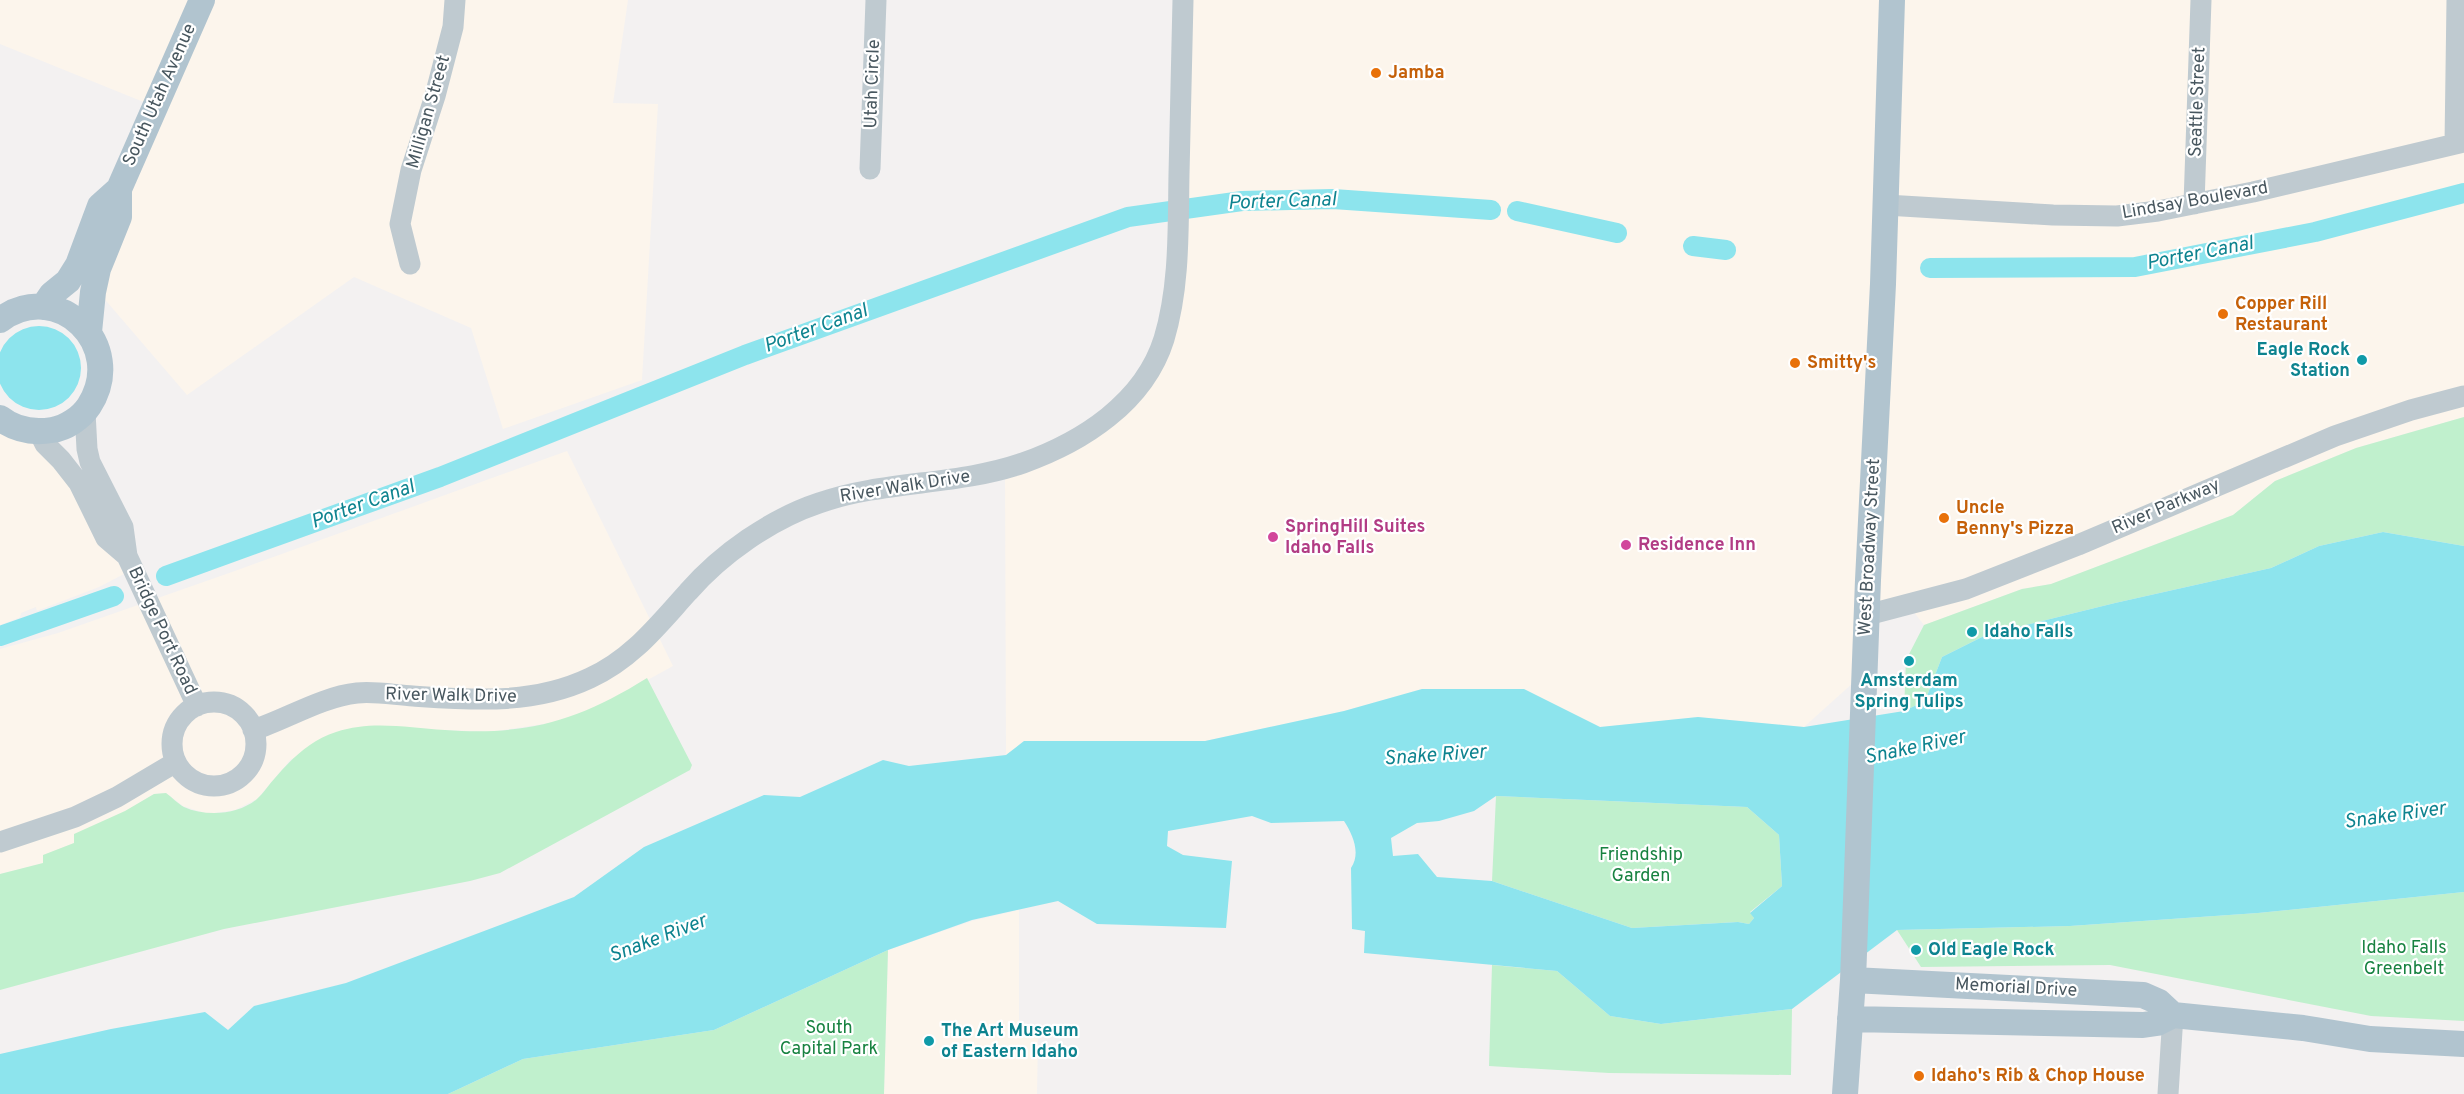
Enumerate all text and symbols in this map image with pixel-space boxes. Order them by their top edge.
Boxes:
street label: South Utah Avenue [118,20,202,170]
street label: Utah Circle [860,39,886,129]
street label: Seattle Street [2185,46,2211,158]
street label: Milligan Street [402,53,456,171]
place label: Jamba [1388,62,1444,85]
marker: Jamba [1369,66,1383,80]
street label: Lindsay Boulevard [2120,177,2270,225]
water label: Porter Canal [1227,187,1337,217]
water label: Porter Canal [2144,231,2257,277]
place label: Copper Rill Restaurant [2235,293,2328,337]
water label: Porter Canal [761,298,872,360]
marker: Copper Rill Restaurant [2216,307,2230,321]
place label: Eagle Rock Station [2257,339,2350,383]
place label: Smitty's [1807,352,1876,375]
marker: Eagle Rock Station [2355,353,2369,367]
marker: Smitty's [1788,356,1802,370]
street label: West Broadway Street [1854,458,1886,636]
street label: River Walk Drive [838,465,972,509]
water label: Porter Canal [308,474,419,536]
street label: River Parkway [2108,474,2224,540]
place label: Uncle Benny's Pizza [1956,497,2074,541]
marker: Uncle Benny's Pizza [1937,511,1951,525]
place label: SpringHill Suites Idaho Falls [1285,516,1425,560]
marker: SpringHill Suites Idaho Falls [1266,530,1280,544]
place label: Residence Inn [1638,534,1756,557]
marker: Residence Inn [1619,538,1633,552]
street label: Bridge Port Road [122,563,202,699]
place label: Idaho Falls [1984,621,2073,644]
marker: Idaho Falls [1965,625,1979,639]
marker: Amsterdam Spring Tulips [1902,654,1916,668]
place label: Amsterdam Spring Tulips [1854,670,1964,714]
street label: River Walk Drive [385,683,517,709]
water label: Snake River [1862,724,1969,771]
water label: Snake River [1383,739,1488,773]
water label: Snake River [2342,796,2449,836]
park label: Friendship Garden [1599,844,1683,888]
water label: Snake River [606,908,712,969]
park label: Idaho Falls Greenbelt [2361,937,2447,981]
place label: Old Eagle Rock [1928,939,2055,962]
marker: Old Eagle Rock [1909,943,1923,957]
street label: Memorial Drive [1954,973,2078,1003]
park label: South Capital Park [780,1017,878,1061]
place label: The Art Museum of Eastern Idaho [941,1020,1079,1064]
marker: The Art Museum of Eastern Idaho [922,1034,936,1048]
place label: Idaho's Rib & Chop House [1931,1065,2145,1088]
marker: Idaho's Rib & Chop House [1912,1069,1926,1083]

